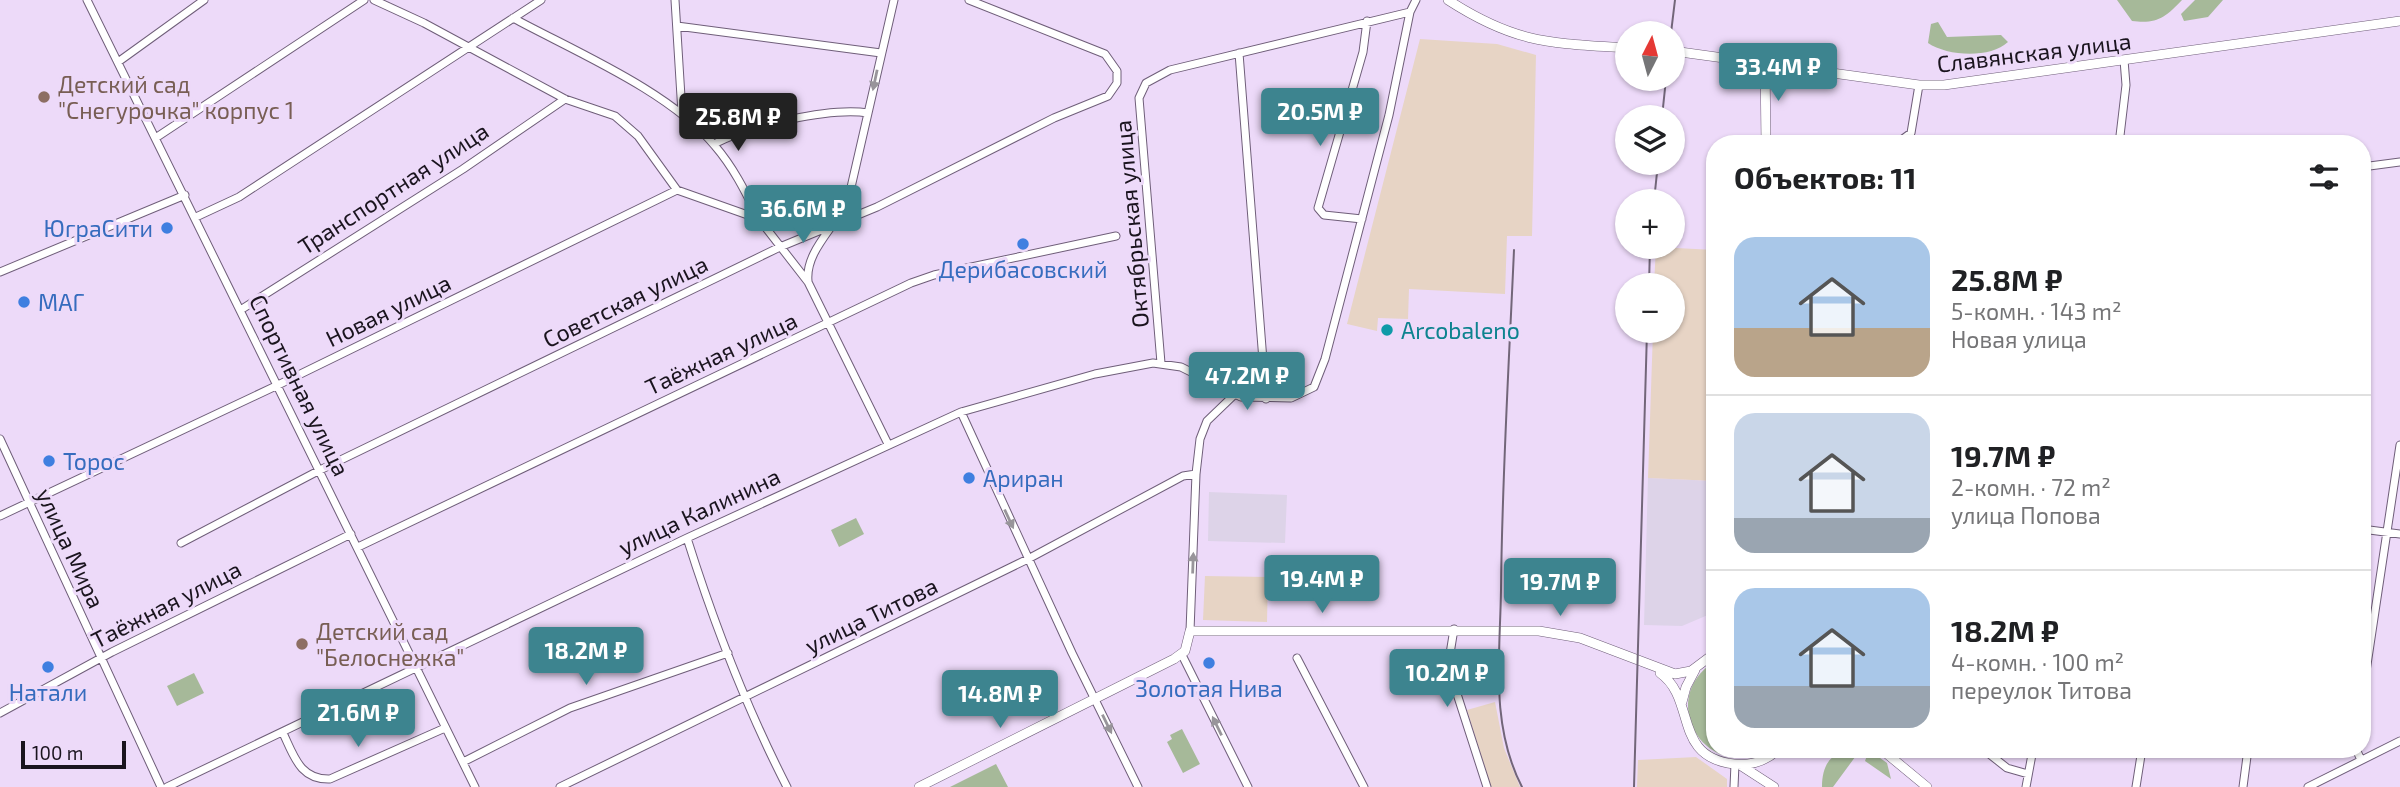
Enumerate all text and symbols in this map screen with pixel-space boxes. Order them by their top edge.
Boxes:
north arrow [1615,21,1685,91]
map controls [1615,21,1685,343]
street label: Славянская улица [1935,26,2133,79]
pin: 33.4M ₽ [1713,43,1843,103]
text: 33.4M ₽ [1735,52,1821,80]
one-way arrow [870,69,881,91]
place label: Детский сад "Снегурочка" корпус 1 [58,70,294,125]
pin: 20.5M ₽ [1255,88,1385,148]
marker: Детский сад "Снегурочка" корпус 1 [36,89,52,105]
pin: 25.8M ₽ [673,94,803,153]
text: 20.5M ₽ [1277,97,1363,125]
text: 25.8M ₽ [695,102,781,130]
button: layers [1615,105,1685,175]
street label: Транспортная улица [293,116,494,261]
street label: Октябрьская улица [1108,119,1155,329]
icon: filters [2305,158,2343,196]
text: Объектов: 11 [1734,159,1917,195]
pin: 36.6M ₽ [738,186,868,245]
button: + [1615,189,1685,259]
text: 36.6M ₽ [760,194,846,222]
place label: ЮграСити [44,214,153,242]
marker: ЮграСити [159,220,175,236]
marker: Дерибасовский [1015,236,1031,252]
street label: Советская улица [538,249,712,354]
place label: Дерибасовский [939,255,1107,283]
text: 25.8M ₽ [1951,261,2063,297]
icon: home [1790,265,1874,349]
street label: Новая улица [321,268,456,353]
button: − [1615,273,1685,343]
place label: МАГ [38,288,84,316]
street label: Спортивная улица [243,290,356,481]
marker: МАГ [16,294,32,310]
text: 5-комн. · 143 m² [1951,297,2121,325]
street label: Таёжная улица [641,306,802,401]
place label: Arcobaleno [1401,316,1520,344]
marker: Arcobaleno [1379,322,1395,338]
text: Новая улица [1951,325,2087,353]
pin: 47.2M ₽ [1182,352,1312,412]
text: 47.2M ₽ [1205,361,1289,389]
text: 19.7M ₽ [1951,437,2056,473]
icon: home [1790,441,1874,525]
place label: Торос [63,447,125,475]
marker: Торос [41,453,57,469]
street label: улица Калинина [614,461,785,562]
place label: Ариран [983,464,1064,492]
marker: Ариран [961,470,977,486]
text: 2-комн. · 72 m² [1951,473,2111,501]
street label: улица Мира [30,484,111,613]
text: улица Попова [1951,501,2101,529]
one-way arrow [1003,509,1015,529]
one-way arrow [1187,552,1198,574]
street label: Таёжная улица [86,554,246,655]
pin: 19.4M ₽ [1257,556,1387,615]
pin: 19.7M ₽ [1495,558,1625,618]
text: 19.4M ₽ [1280,564,1364,592]
text: 19.7M ₽ [1520,567,1600,595]
street label: улица Титова [800,571,942,660]
text: 18.2M ₽ [1951,612,2059,648]
icon: home [1790,616,1874,700]
place label: Детский сад "Белоснежка" [316,617,464,671]
pin: 18.2M ₽ [521,628,651,687]
marker: Детский сад "Белоснежка" [294,636,310,652]
text: 18.2M ₽ [545,636,627,664]
text: 4-комн. · 100 m² [1951,648,2124,676]
pin: 10.2M ₽ [1382,650,1512,709]
marker: Золотая Нива [1201,655,1217,671]
text: 10.2M ₽ [1405,658,1489,686]
marker: Натали [40,659,56,675]
pin: 14.8M ₽ [935,670,1065,730]
place label: Золотая Нива [1135,674,1283,702]
text: переулок Титова [1951,676,2132,704]
place label: Натали [9,678,87,706]
text: 14.8M ₽ [958,679,1042,707]
pin: 21.6M ₽ [293,690,423,749]
text: 21.6M ₽ [317,698,399,726]
one-way arrow [1102,714,1113,734]
one-way arrow [1212,716,1223,736]
scale bar [21,738,126,770]
text: 100 m [32,741,83,764]

